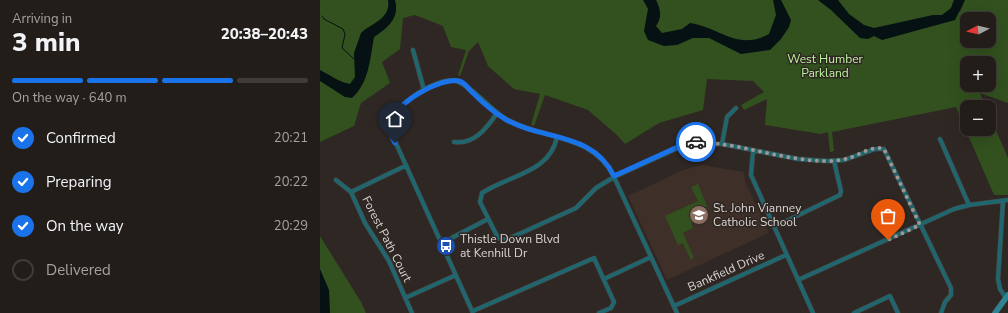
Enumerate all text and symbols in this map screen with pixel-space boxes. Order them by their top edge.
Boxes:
text: Arriving in [12,10,72,28]
north arrow [960,12,996,48]
map controls [960,12,996,136]
text: 20:38–20:43 [221,24,308,44]
text: 3 min [12,25,80,60]
park label: West Humber Parkland [787,51,864,81]
button: + [960,56,996,92]
text: On the way · 640 m [12,89,127,107]
button: − [960,100,996,136]
pin [378,102,412,143]
icon: home [384,108,406,130]
courier [676,122,716,162]
icon: check [12,127,34,149]
text: Confirmed [46,128,116,148]
text: 20:21 [274,129,308,147]
icon: car [685,131,707,153]
icon: check [12,171,34,193]
text: Preparing [46,172,111,192]
text: 20:22 [274,173,308,191]
street label: Forest Path Court [358,193,416,285]
pin [871,199,905,240]
place label: St. John Vianney Catholic School [713,200,802,230]
school or university icon: St. John Vianney Catholic School [688,204,710,226]
icon: bag [877,205,899,227]
icon: check [12,215,34,237]
text: On the way [46,216,124,236]
text: 20:29 [274,217,308,235]
place label: Thistle Down Blvd at Kenhill Dr [460,231,560,261]
bus stop icon: Thistle Down Blvd at Kenhill Dr [435,235,457,257]
street label: Bankfield Drive [685,247,767,295]
text: Delivered [46,260,111,280]

